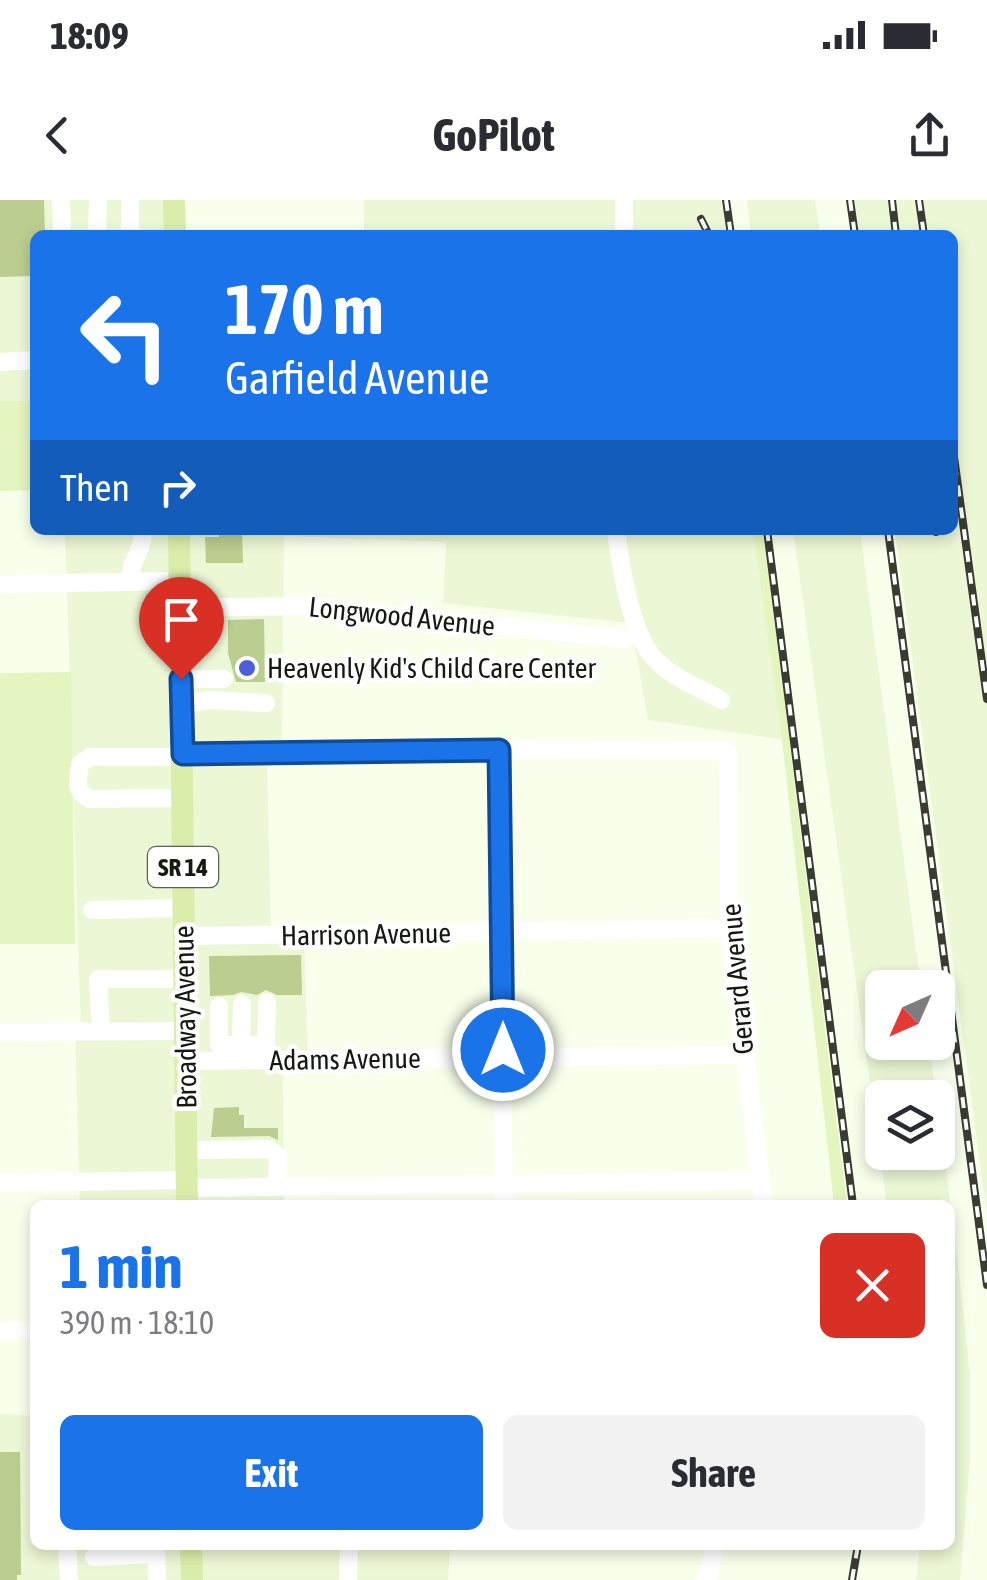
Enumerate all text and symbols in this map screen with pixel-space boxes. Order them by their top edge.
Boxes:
text: 18:09 [50,14,129,57]
icon: back [30,108,85,163]
icon: share [902,108,957,163]
text: GoPilot [432,109,555,161]
text: 170 m [225,269,384,349]
icon: left [60,270,190,400]
text: Garfield Avenue [225,352,489,404]
icon: right [150,460,205,515]
text: Then [60,466,130,509]
pin [139,577,224,680]
street label: Longwood Avenue [307,590,497,642]
icon: arrive [154,592,209,647]
place label: Heavenly Kid's Child Care Center [267,652,596,684]
marker: Heavenly Kid's Child Care Center [236,657,258,679]
road number: SR 14 [148,847,218,887]
street label: Gerard Avenue [714,902,760,1056]
street label: Harrison Avenue [281,917,451,951]
street label: Broadway Avenue [167,925,203,1109]
north arrow [865,970,955,1060]
map controls [865,970,955,1170]
position arrow [451,998,555,1102]
street label: Adams Avenue [269,1042,421,1076]
button: layers [865,1080,955,1170]
text: 1 min [60,1232,183,1301]
button: close [820,1233,925,1338]
text: 390 m · 18:10 [60,1304,214,1341]
button: Exit [60,1415,483,1530]
button: Share [503,1415,925,1530]

